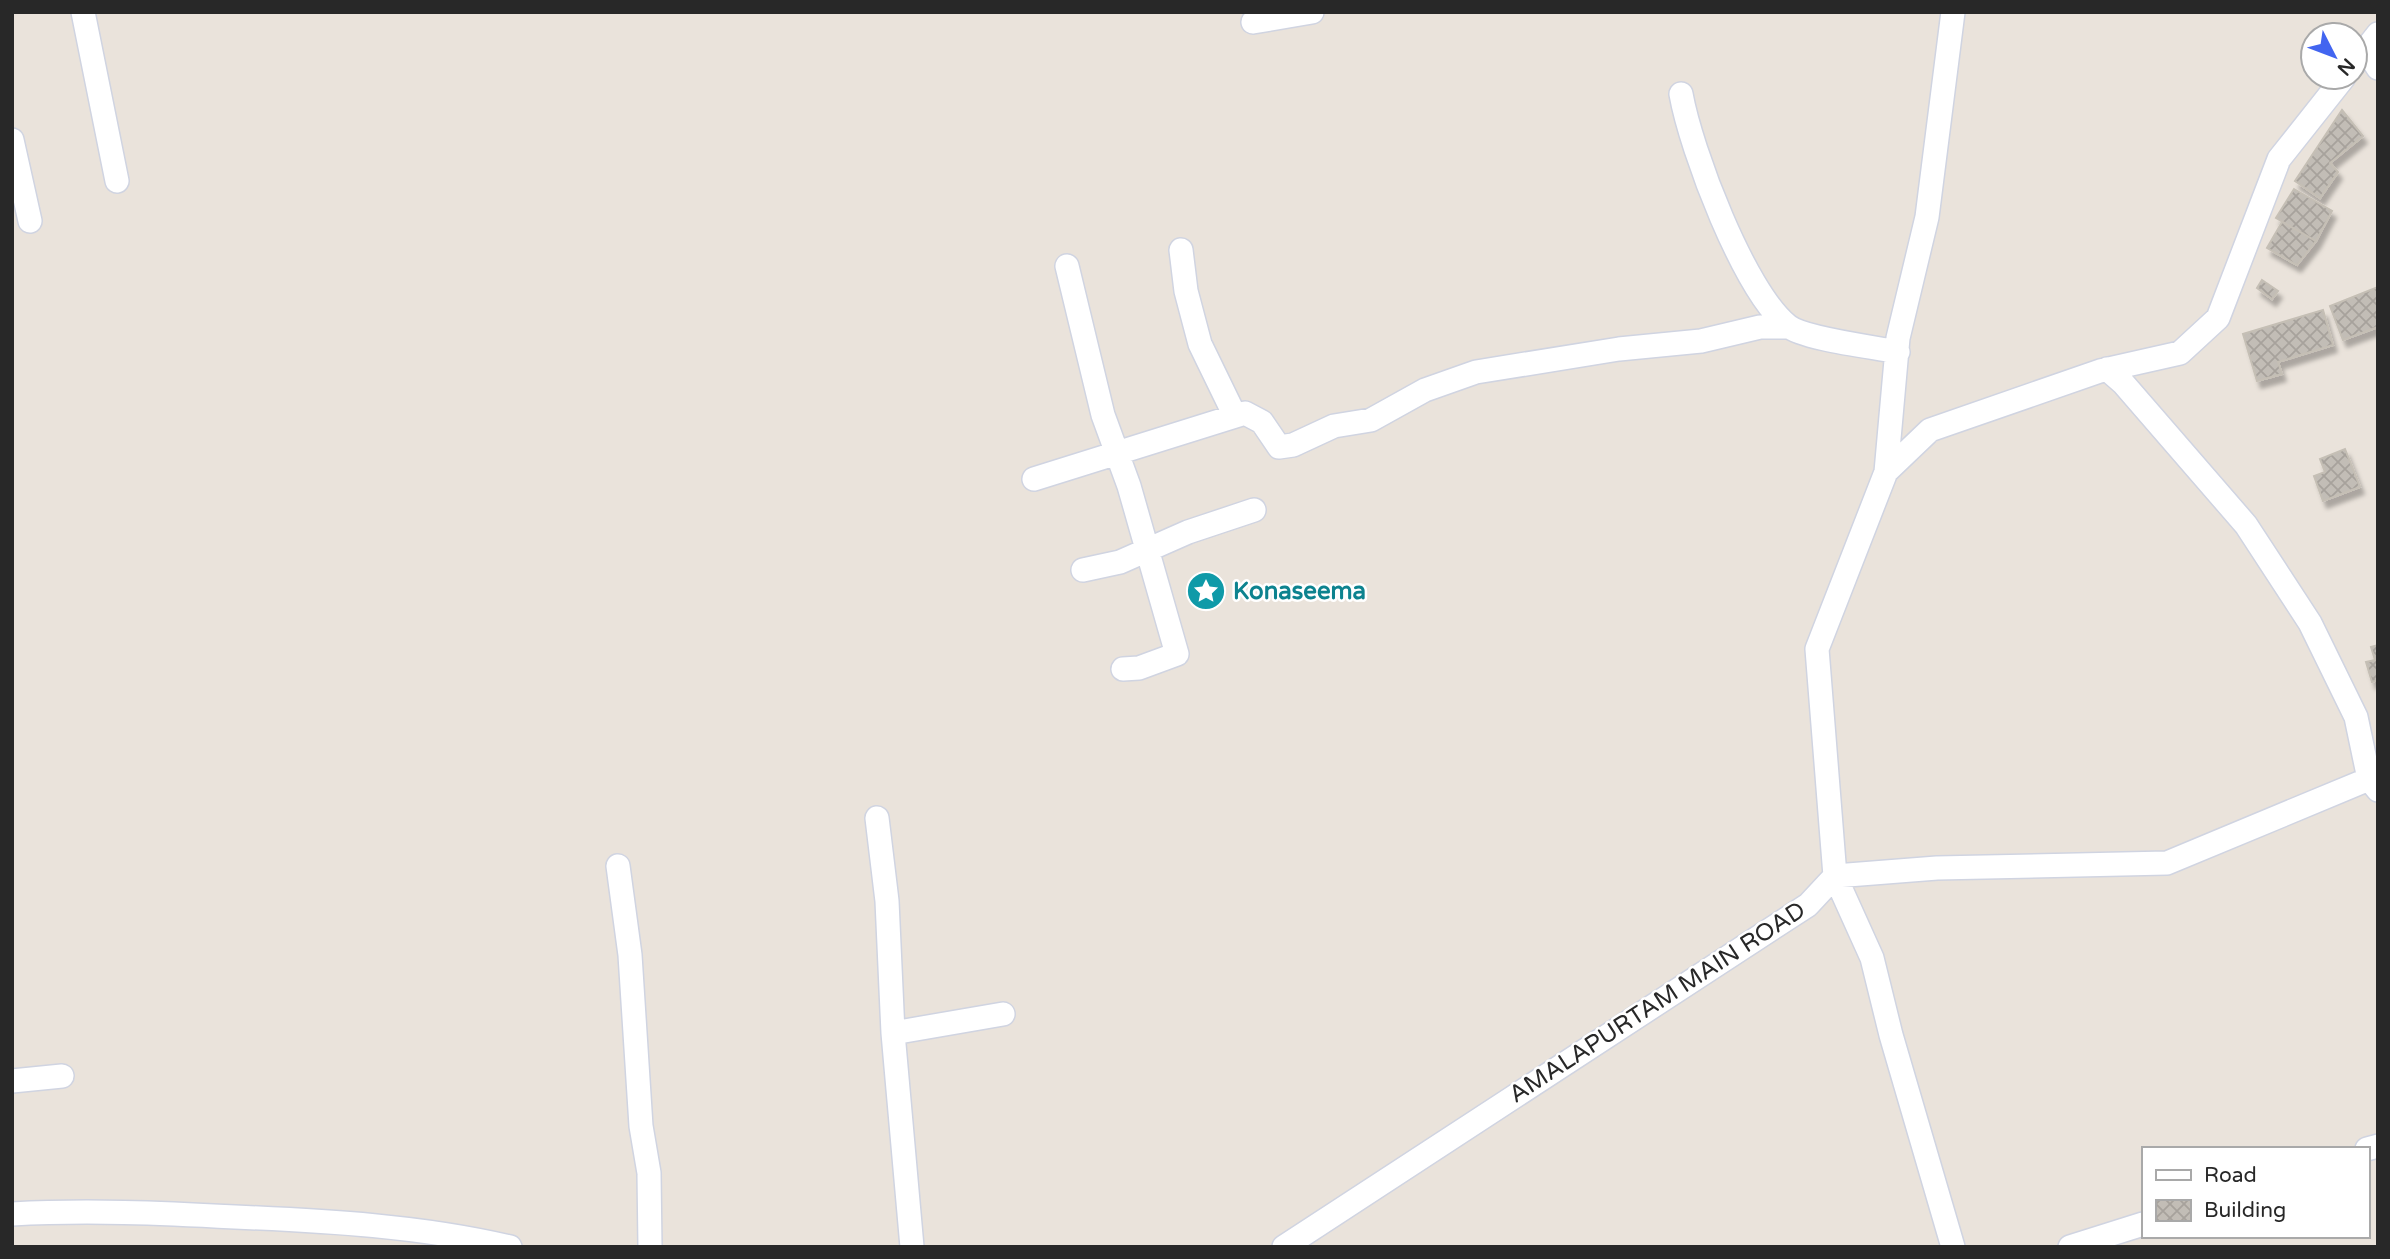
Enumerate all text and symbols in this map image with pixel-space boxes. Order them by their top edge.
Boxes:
north arrow [2299,21,2369,91]
text: N [2333,54,2359,80]
place icon: Konaseema [1185,570,1227,612]
place label: Konaseema [1233,577,1366,606]
street label: AMALAPURTAM MAIN ROAD [1504,896,1811,1109]
legend [2142,1147,2369,1238]
text: Road [2204,1163,2257,1188]
text: Building [2204,1198,2286,1223]

